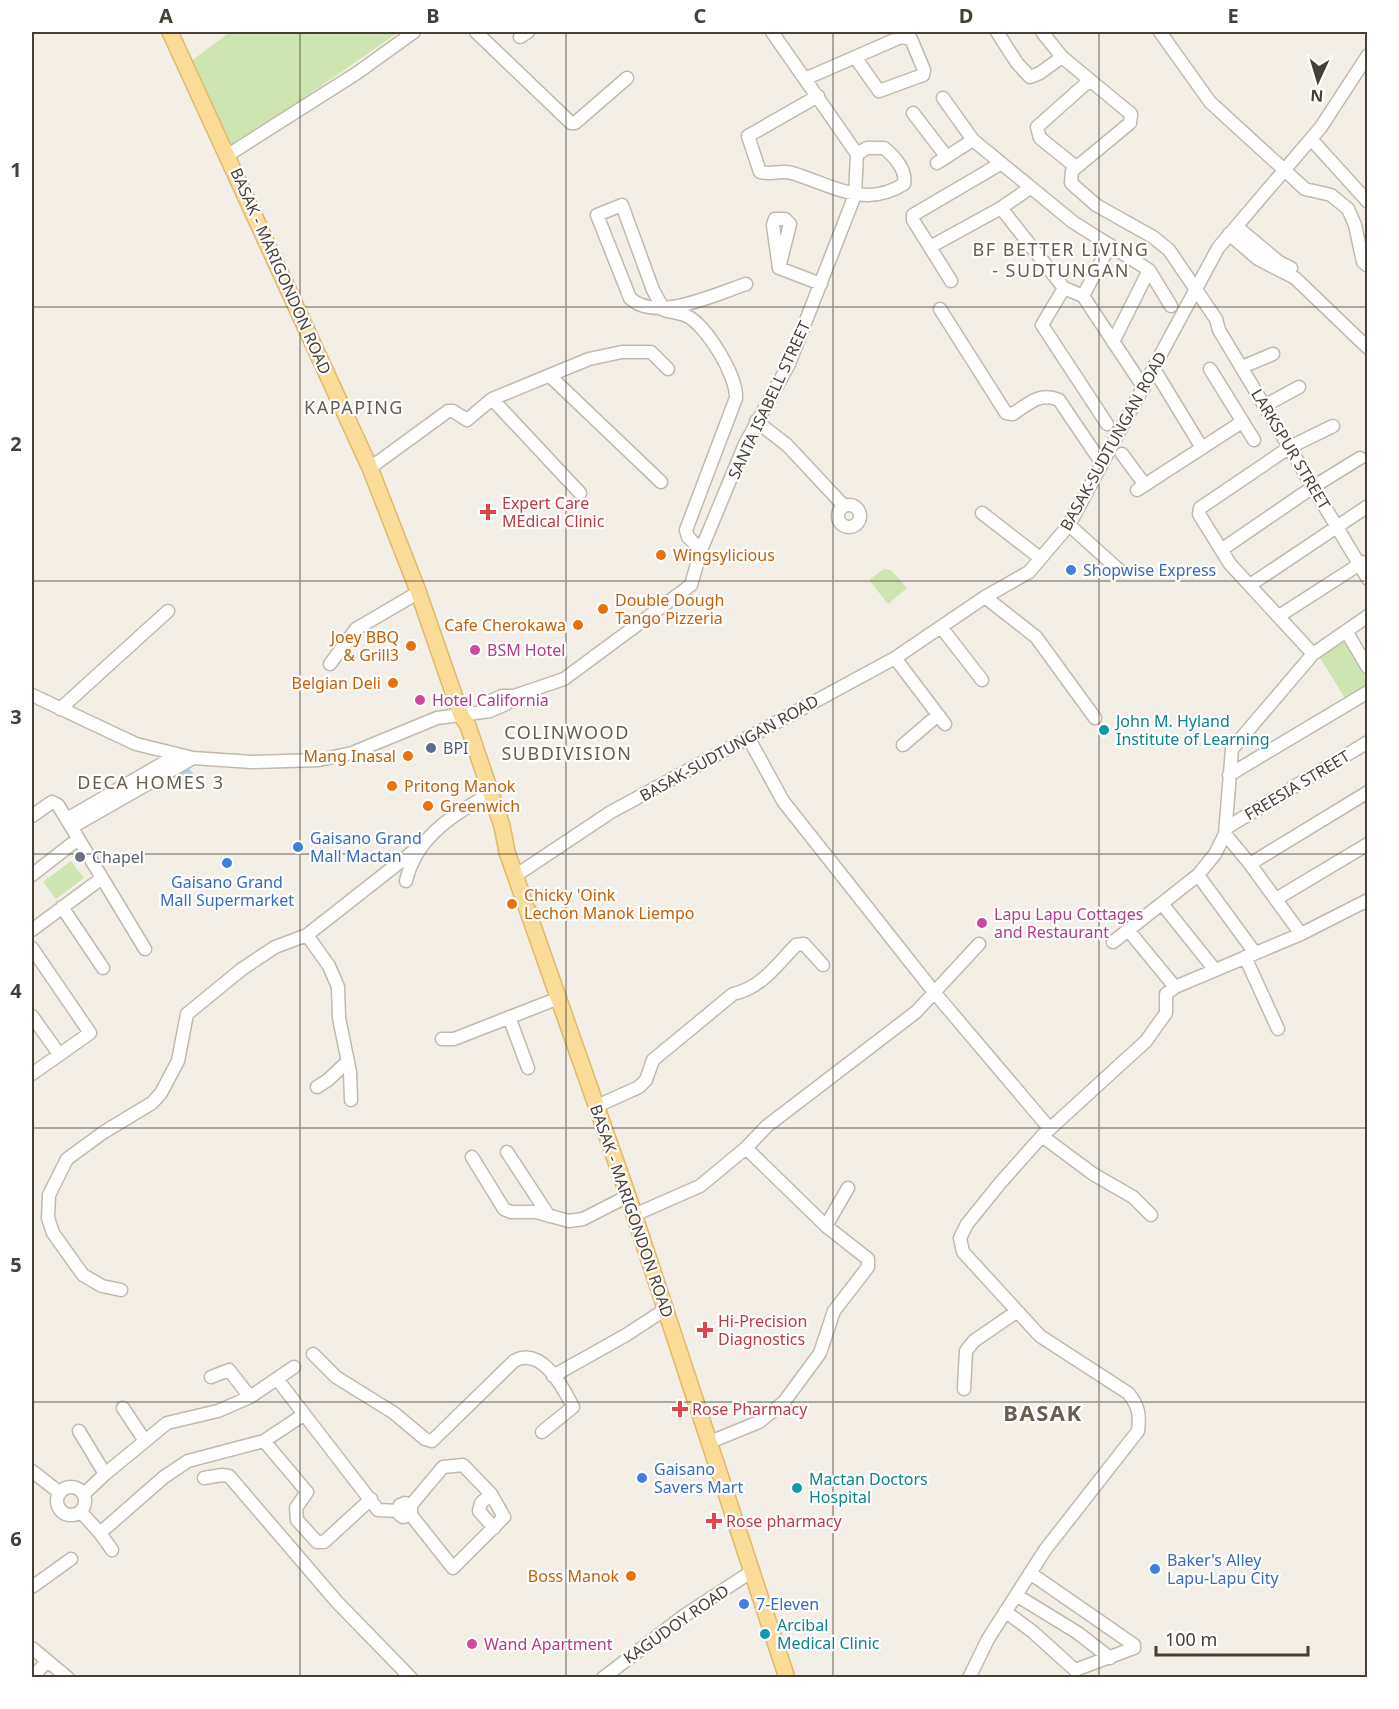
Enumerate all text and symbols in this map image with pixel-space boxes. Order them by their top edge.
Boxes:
text: A [159,2,173,29]
text: B [426,2,440,29]
text: C [694,2,707,29]
text: D [959,2,973,29]
text: E [1227,2,1239,29]
north arrow [1288,51,1348,111]
text: N [1310,85,1324,107]
text: 1 [10,156,22,183]
street label: BASAK - MARIGONDON ROAD [225,164,337,378]
district label: BF BETTER LIVING - SUDTUNGAN [973,237,1149,282]
street label: SANTA ISABELL STREET [723,317,815,483]
street label: BASAK-SUDTUNGAN ROAD [1055,348,1171,534]
street label: LARKSPUR STREET [1246,385,1336,513]
district label: KAPAPING [304,395,404,419]
text: 2 [10,430,22,457]
place label: Expert Care MEdical Clinic [502,492,605,532]
marker: Expert Care MEdical Clinic [479,503,497,521]
place label: Wingsylicious [673,544,775,566]
marker: Wingsylicious [654,548,668,562]
place label: Shopwise Express [1083,559,1216,581]
marker: Shopwise Express [1064,563,1078,577]
place label: Double Dough Tango Pizzeria [615,589,724,629]
marker: Double Dough Tango Pizzeria [596,602,610,616]
place label: Cafe Cherokawa [444,614,566,636]
marker: Cafe Cherokawa [571,618,585,632]
place label: Joey BBQ & Grill3 [329,626,399,666]
marker: Joey BBQ & Grill3 [404,639,418,653]
place label: BSM Hotel [487,639,565,661]
marker: BSM Hotel [468,643,482,657]
place label: Belgian Deli [291,672,381,694]
marker: Belgian Deli [386,676,400,690]
place label: Hotel California [432,689,549,711]
street label: BASAK-SUDTUNGAN ROAD [636,690,822,806]
marker: Hotel California [413,693,427,707]
text: 3 [10,703,22,730]
place label: John M. Hyland Institute of Learning [1114,710,1270,750]
district label: COLINWOOD SUBDIVISION [501,720,633,765]
marker: John M. Hyland Institute of Learning [1097,723,1111,737]
place label: BPI [443,737,469,759]
marker: BPI [424,741,438,755]
place label: Mang Inasal [304,745,396,767]
street label: FREESIA STREET [1240,745,1354,825]
marker: Mang Inasal [401,749,415,763]
district label: DECA HOMES 3 [77,770,225,794]
place label: Pritong Manok [404,775,516,797]
marker: Pritong Manok [385,779,399,793]
place label: Greenwich [440,795,520,817]
marker: Greenwich [421,799,435,813]
place label: Gaisano Grand Mall Mactan [310,827,422,867]
marker: Gaisano Grand Mall Mactan [291,840,305,854]
place label: Chapel [92,846,144,868]
marker: Chapel [73,850,87,864]
marker: Gaisano Grand Mall Supermarket [220,856,234,870]
place label: Gaisano Grand Mall Supermarket [160,871,294,911]
place label: Chicky 'Oink Lechon Manok Liempo [524,884,694,924]
marker: Chicky 'Oink Lechon Manok Liempo [505,897,519,911]
place label: Lapu Lapu Cottages and Restaurant [994,903,1143,943]
marker: Lapu Lapu Cottages and Restaurant [975,916,989,930]
text: 4 [10,977,22,1004]
street label: BASAK - MARIGONDON ROAD [585,1102,679,1320]
text: 5 [10,1251,22,1278]
place label: Hi-Precision Diagnostics [718,1310,807,1350]
marker: Hi-Precision Diagnostics [696,1321,714,1339]
district label: BASAK [1003,1397,1083,1427]
place label: Rose Pharmacy [692,1398,808,1420]
marker: Rose Pharmacy [673,1402,687,1416]
place label: Gaisano Savers Mart [654,1458,743,1498]
place label: Mactan Doctors Hospital [809,1468,928,1508]
marker: Gaisano Savers Mart [635,1471,649,1485]
marker: Mactan Doctors Hospital [790,1481,804,1495]
place label: Rose pharmacy [726,1510,842,1532]
marker: Rose pharmacy [707,1514,721,1528]
text: 6 [10,1525,22,1552]
place label: Baker's Alley Lapu-Lapu City [1167,1549,1280,1589]
marker: Baker's Alley Lapu-Lapu City [1148,1562,1162,1576]
place label: Boss Manok [528,1565,619,1587]
marker: Boss Manok [624,1569,638,1583]
street label: KAGUDOY ROAD [619,1579,733,1669]
place label: 7-Eleven [756,1593,819,1615]
marker: 7-Eleven [737,1597,751,1611]
place label: Arcibal Medical Clinic [777,1614,880,1654]
scale bar [1156,1619,1308,1657]
marker: Arcibal Medical Clinic [758,1627,772,1641]
text: 100 m [1165,1627,1217,1651]
place label: Wand Apartment [484,1633,613,1655]
marker: Wand Apartment [465,1637,479,1651]

